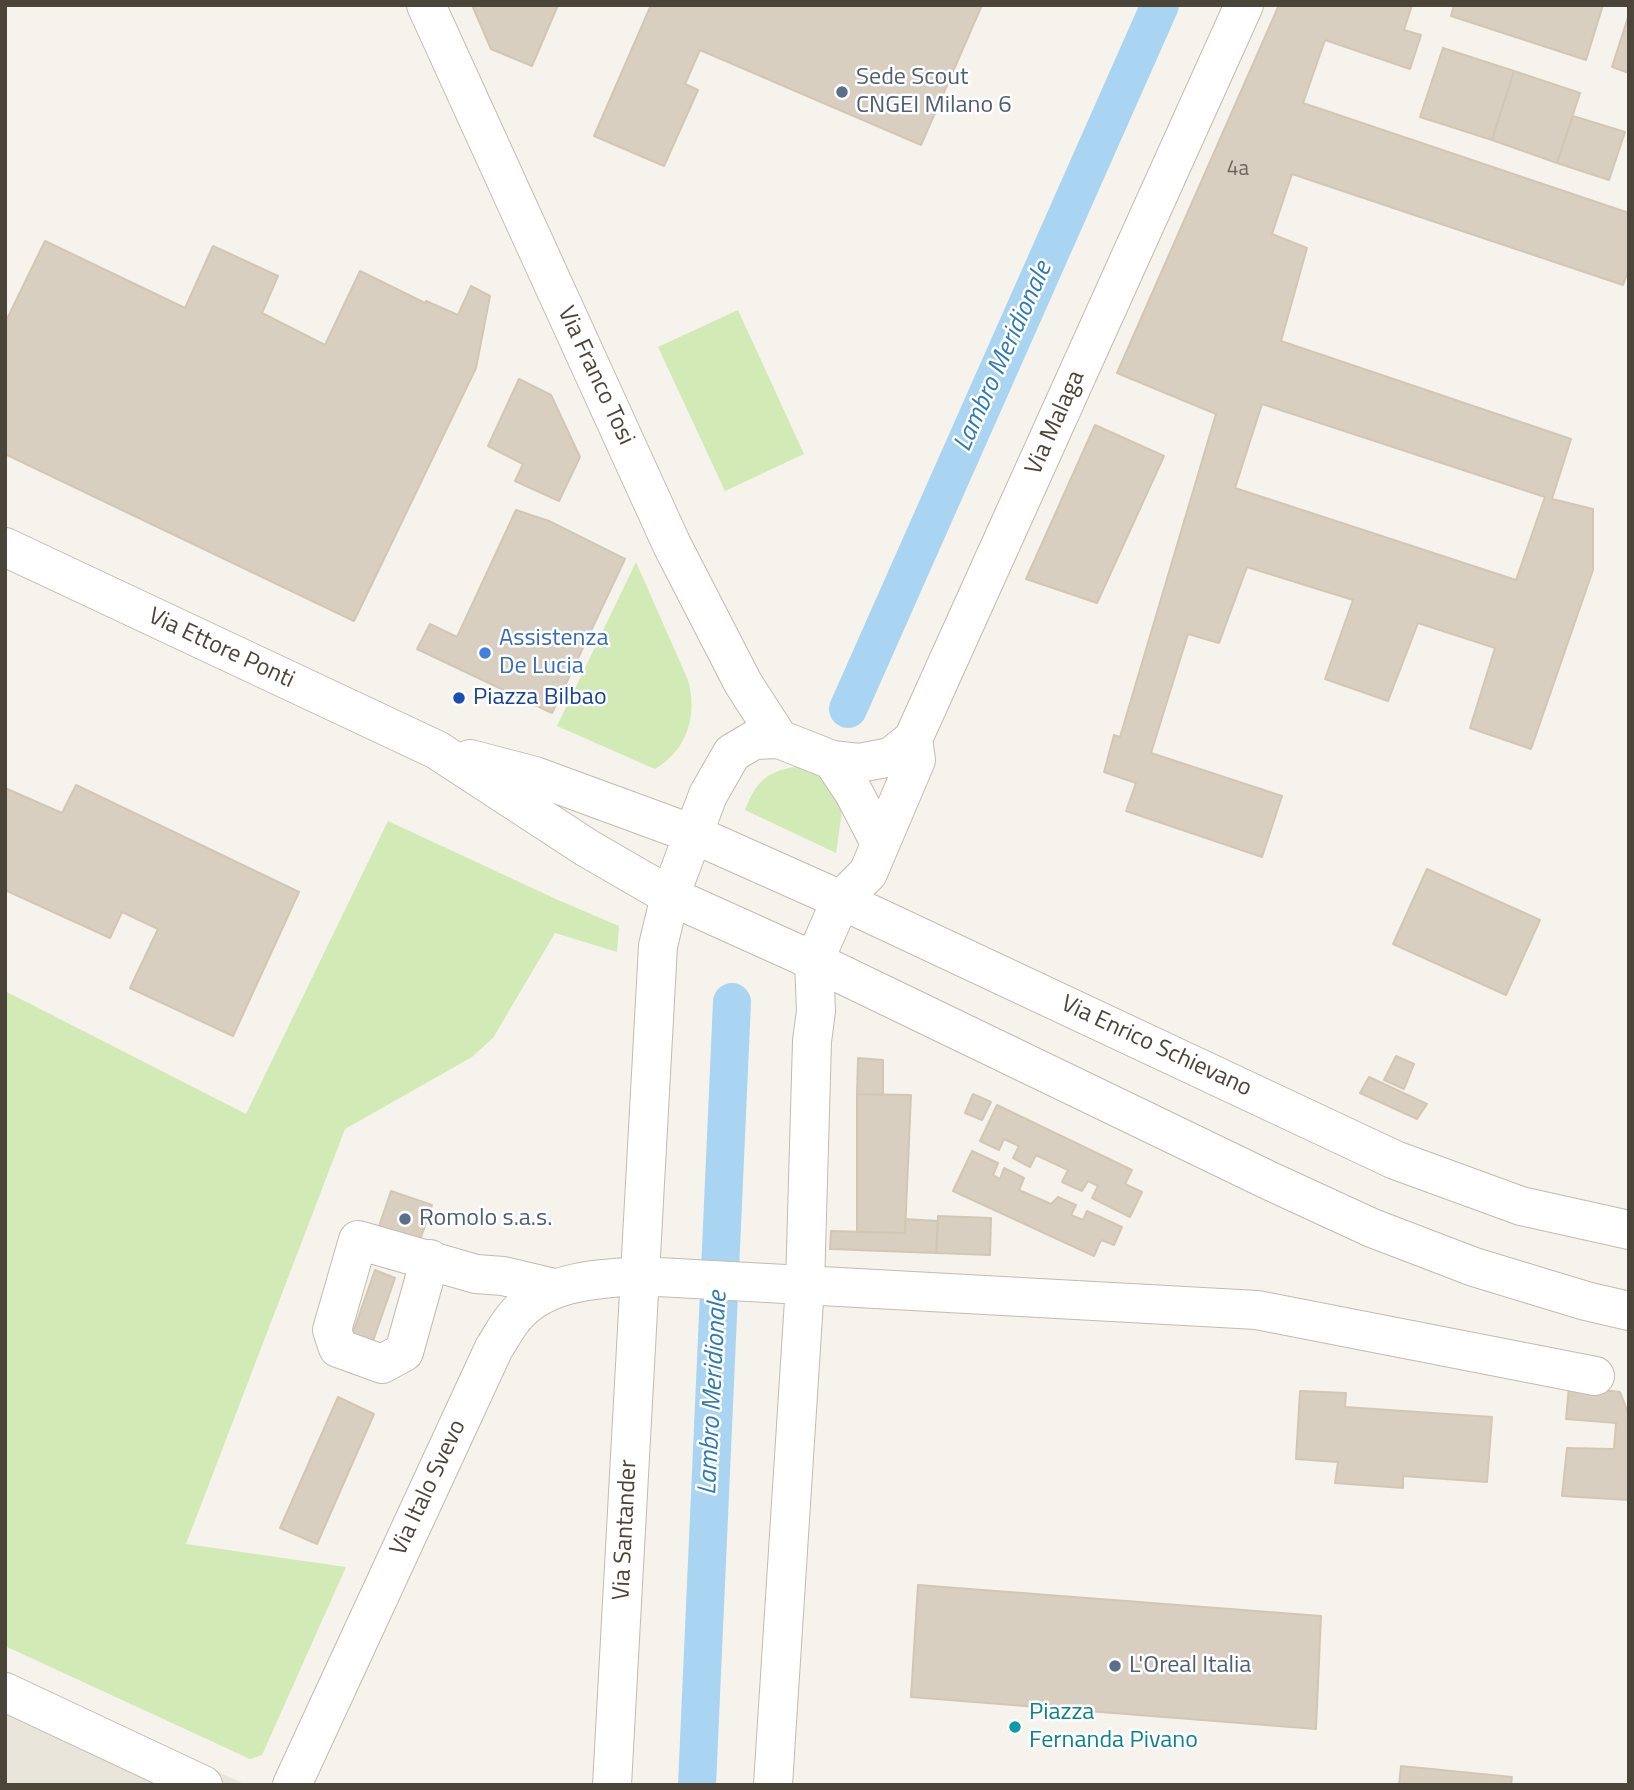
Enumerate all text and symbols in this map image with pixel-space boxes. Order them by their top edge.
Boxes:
place label: Sede Scout CNGEI Milano 6 [856,64,1012,120]
marker: Sede Scout CNGEI Milano 6 [834,84,850,100]
house number: 4a [1227,157,1249,183]
water label: Lambro Meridionale [948,257,1060,457]
street label: Via Franco Tosi [550,302,640,450]
street label: Via Malaga [1020,367,1092,479]
street label: Via Ettore Ponti [143,603,299,695]
place label: Assistenza De Lucia [499,625,608,681]
marker: Assistenza De Lucia [477,645,493,661]
place label: Piazza Bilbao [473,684,607,712]
marker: Piazza Bilbao [451,690,467,706]
street label: Via Enrico Schievano [1056,990,1256,1104]
place label: Romolo s.a.s. [419,1205,552,1233]
marker: Romolo s.a.s. [397,1211,413,1227]
water label: Lambro Meridionale [693,1290,735,1496]
street label: Via Italo Svevo [385,1416,473,1560]
street label: Via Santander [608,1459,644,1601]
place label: L'Oreal Italia [1129,1652,1251,1680]
marker: L'Oreal Italia [1107,1658,1123,1674]
place label: Piazza Fernanda Pivano [1029,1699,1198,1755]
marker: Piazza Fernanda Pivano [1007,1719,1023,1735]

